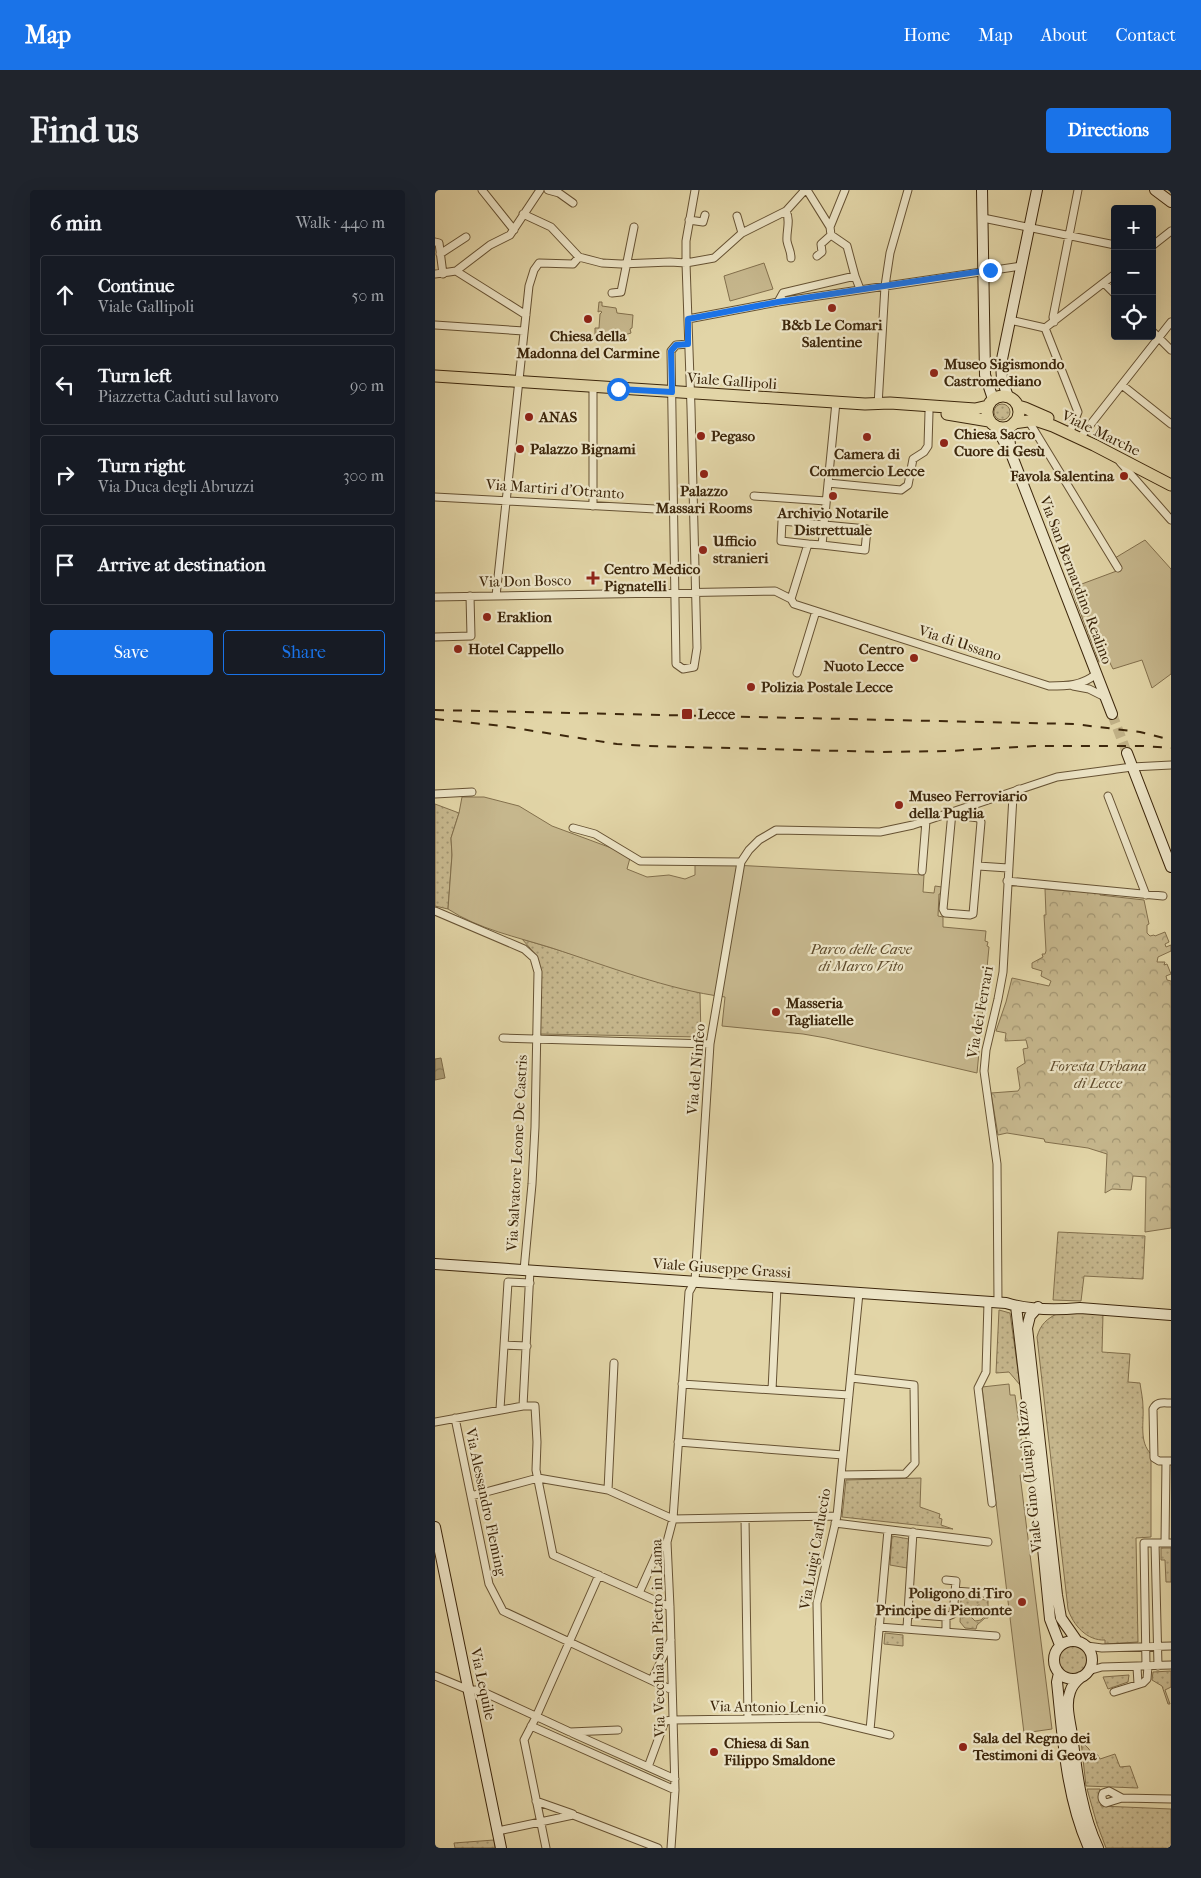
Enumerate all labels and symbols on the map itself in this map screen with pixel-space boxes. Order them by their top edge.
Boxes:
route end [979,259,1002,282]
marker: B&b Le Comari Salentine [826,302,838,314]
marker: Chiesa della Madonna del Carmine [582,313,594,325]
place label: B&b Le Comari Salentine [782,316,883,351]
place label: Chiesa della Madonna del Carmine [515,327,660,362]
place label: Museo Sigismondo Castromediano [943,355,1065,390]
marker: Museo Sigismondo Castromediano [928,367,940,379]
street label: Viale Gallipoli [685,369,778,393]
route start [607,378,630,401]
street label: Viale Marche [1058,406,1144,460]
place label: ANAS [538,408,578,426]
marker: ANAS [523,411,535,423]
place label: Chiesa Sacro Cuore di Gesù [954,425,1045,460]
place label: Pegaso [711,427,756,445]
marker: Pegaso [695,430,707,442]
marker: Camera di Commercio Lecce [861,431,873,443]
marker: Chiesa Sacro Cuore di Gesù [938,437,950,449]
place label: Palazzo Bignami [530,440,636,458]
marker: Palazzo Bignami [514,443,526,455]
place label: Camera di Commercio Lecce [809,445,925,480]
place label: Favola Salentina [1009,467,1115,485]
marker: Palazzo Massari Rooms [698,468,710,480]
marker: Favola Salentina [1118,470,1130,482]
street label: Via Martiri d'Otranto [484,475,625,503]
place label: Palazzo Massari Rooms [655,482,753,517]
marker: Archivio Notarile Distrettuale [827,490,839,502]
street label: Via San Bernardino Realino [1035,493,1116,667]
place label: Archivio Notarile Distrettuale [776,504,889,539]
place label: Ufficio stranieri [712,532,769,567]
marker: Ufficio stranieri [697,544,709,556]
place label: Centro Medico Pignatelli [604,560,701,595]
street label: Via Don Bosco [478,571,572,591]
marker: Centro Medico Pignatelli [586,571,600,585]
place label: Eraklion [497,608,552,626]
marker: Eraklion [481,611,493,623]
street label: Via di Ussano [915,621,1004,665]
place label: Hotel Cappello [468,640,564,658]
place label: Centro Nuoto Lecce [824,640,905,675]
marker: Hotel Cappello [452,643,464,655]
marker: Centro Nuoto Lecce [908,652,920,664]
place label: Polizia Postale Lecce [761,678,894,696]
marker: Polizia Postale Lecce [745,681,757,693]
place label: Lecce [698,705,736,723]
marker: Lecce [680,707,694,721]
place label: Museo Ferroviario della Puglia [908,787,1028,822]
marker: Museo Ferroviario della Puglia [893,799,905,811]
park label: Parco delle Cave di Marco Vito [809,940,913,975]
street label: Via dei Ferrari [963,964,997,1061]
place label: Masseria Tagliatelle [785,994,854,1029]
marker: Masseria Tagliatelle [770,1006,782,1018]
street label: Via del Ninfeo [683,1022,709,1116]
street label: Via Salvatore Leone De Castris [503,1054,531,1253]
park label: Foresta Urbana di Lecce [1049,1057,1147,1092]
street label: Viale Giuseppe Grassi [651,1254,792,1282]
street label: Viale Gino (Luigi) Rizzo [1012,1400,1046,1555]
street label: Via Alessandro Fleming [461,1425,511,1579]
street label: Via Luigi Carluccio [795,1487,835,1612]
street label: Via Vecchia San Pietro in Lama [647,1538,669,1738]
place label: Poligono di Tiro Principe di Piemonte [876,1584,1013,1619]
marker: Poligono di Tiro Principe di Piemonte [1016,1596,1028,1608]
street label: Via Lequile [466,1645,500,1722]
street label: Via Antonio Lenio [709,1697,827,1717]
place label: Sala del Regno dei Testimoni di Geova [972,1729,1097,1764]
place label: Chiesa di San Filippo Smaldone [723,1734,836,1769]
marker: Sala del Regno dei Testimoni di Geova [957,1741,969,1753]
marker: Chiesa di San Filippo Smaldone [708,1746,720,1758]

